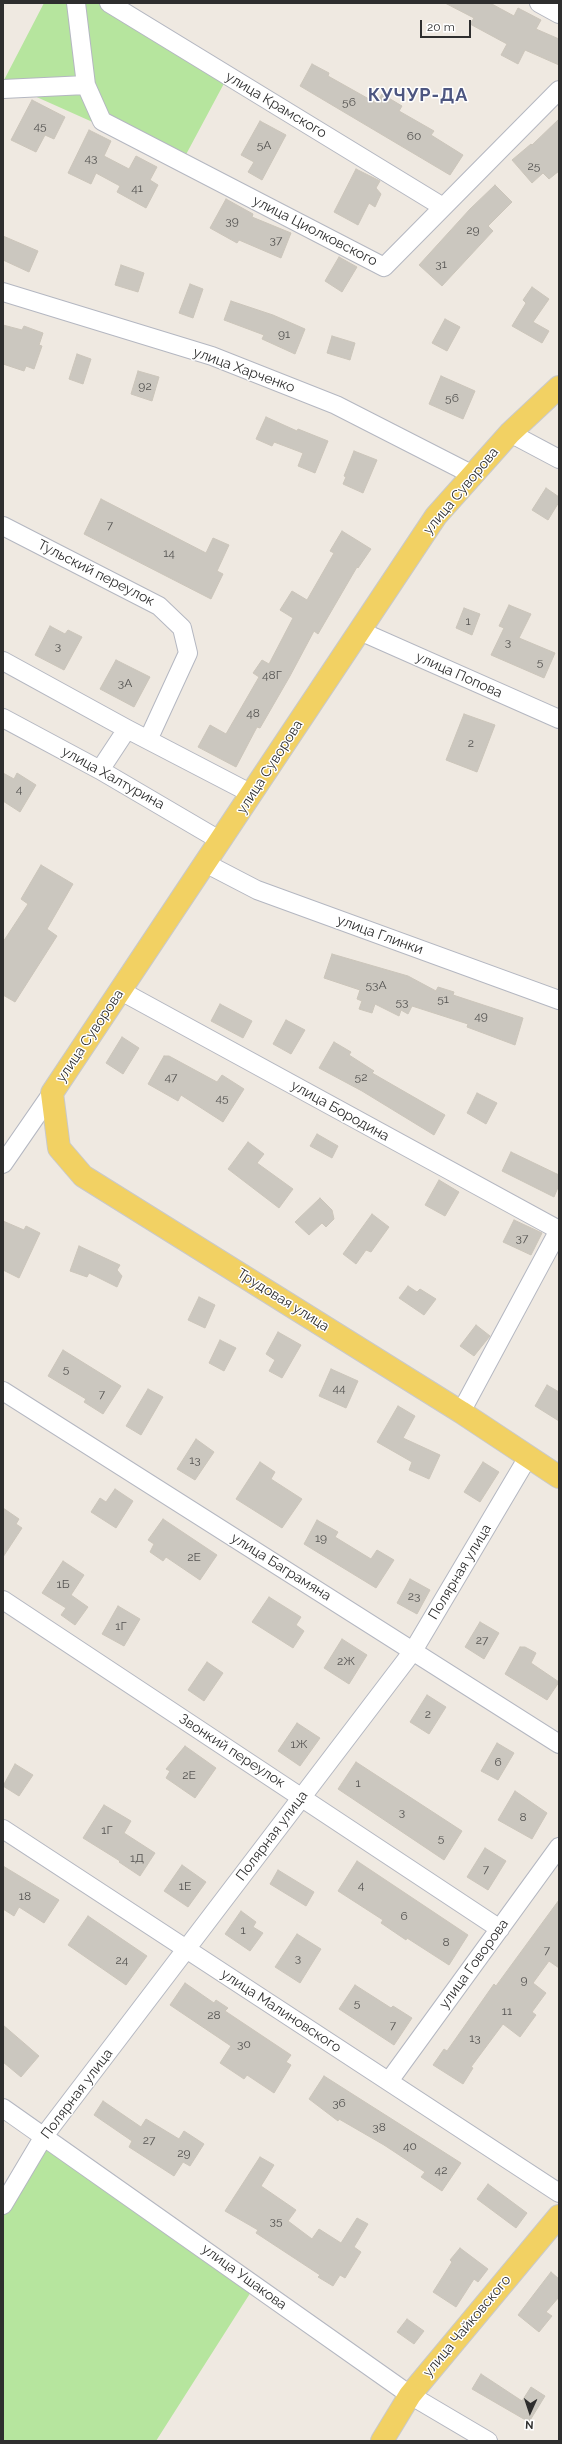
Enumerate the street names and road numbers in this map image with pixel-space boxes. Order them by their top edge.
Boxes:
street label: улица Крамского [222,68,330,142]
street label: улица Циолковского [250,192,380,270]
street label: улица Харченко [191,344,297,396]
street label: улица Суворова [420,444,502,538]
street label: Тульский переулок [35,536,157,610]
street label: улица Попова [413,648,505,702]
street label: улица Суворова [233,717,307,817]
street label: улица Халтурина [59,743,167,813]
street label: улица Глинки [335,912,425,958]
street label: улица Суворова [53,986,127,1086]
street label: улица Бородина [288,1077,392,1145]
street label: Трудовая улица [234,1265,332,1335]
street label: Полярная улица [425,1521,495,1623]
street label: улица Баграмяна [228,1529,334,1605]
street label: Звонкий переулок [176,1710,288,1792]
street label: Полярная улица [233,1788,311,1884]
street label: улица Говорова [436,1916,512,2012]
street label: улица Малиновского [218,1966,344,2056]
street label: Полярная улица [38,2046,116,2142]
street label: улица Ушакова [198,2241,290,2313]
street label: улица Чайковского [419,2272,515,2380]

